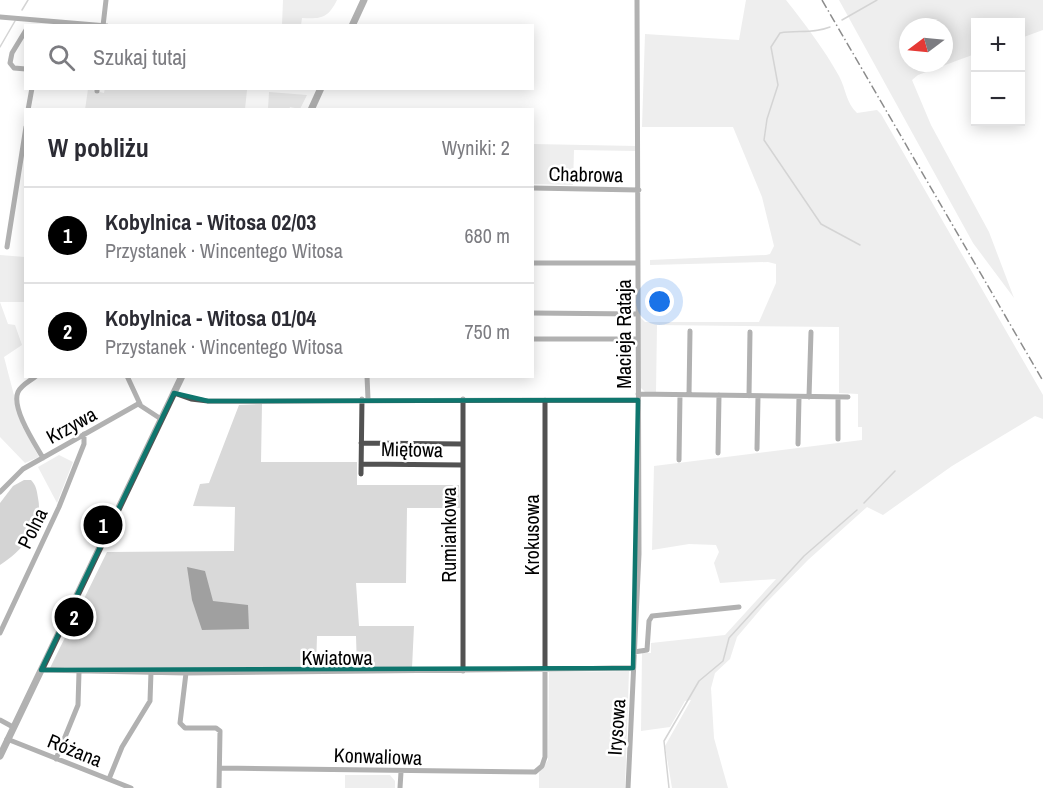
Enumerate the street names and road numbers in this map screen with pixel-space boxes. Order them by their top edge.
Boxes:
street label: Chabrowa [548,160,624,188]
street label: Macieja Rataja [610,279,637,389]
street label: Krzywa [41,400,101,450]
street label: Miętowa [381,435,443,463]
street label: Rumiankowa [435,487,462,583]
street label: Krokusowa [518,494,545,576]
street label: Polna [11,503,53,553]
street label: Kwiatowa [301,644,373,671]
street label: Irysowa [601,698,631,756]
street label: Różana [44,727,106,773]
street label: Konwaliowa [333,741,423,771]

